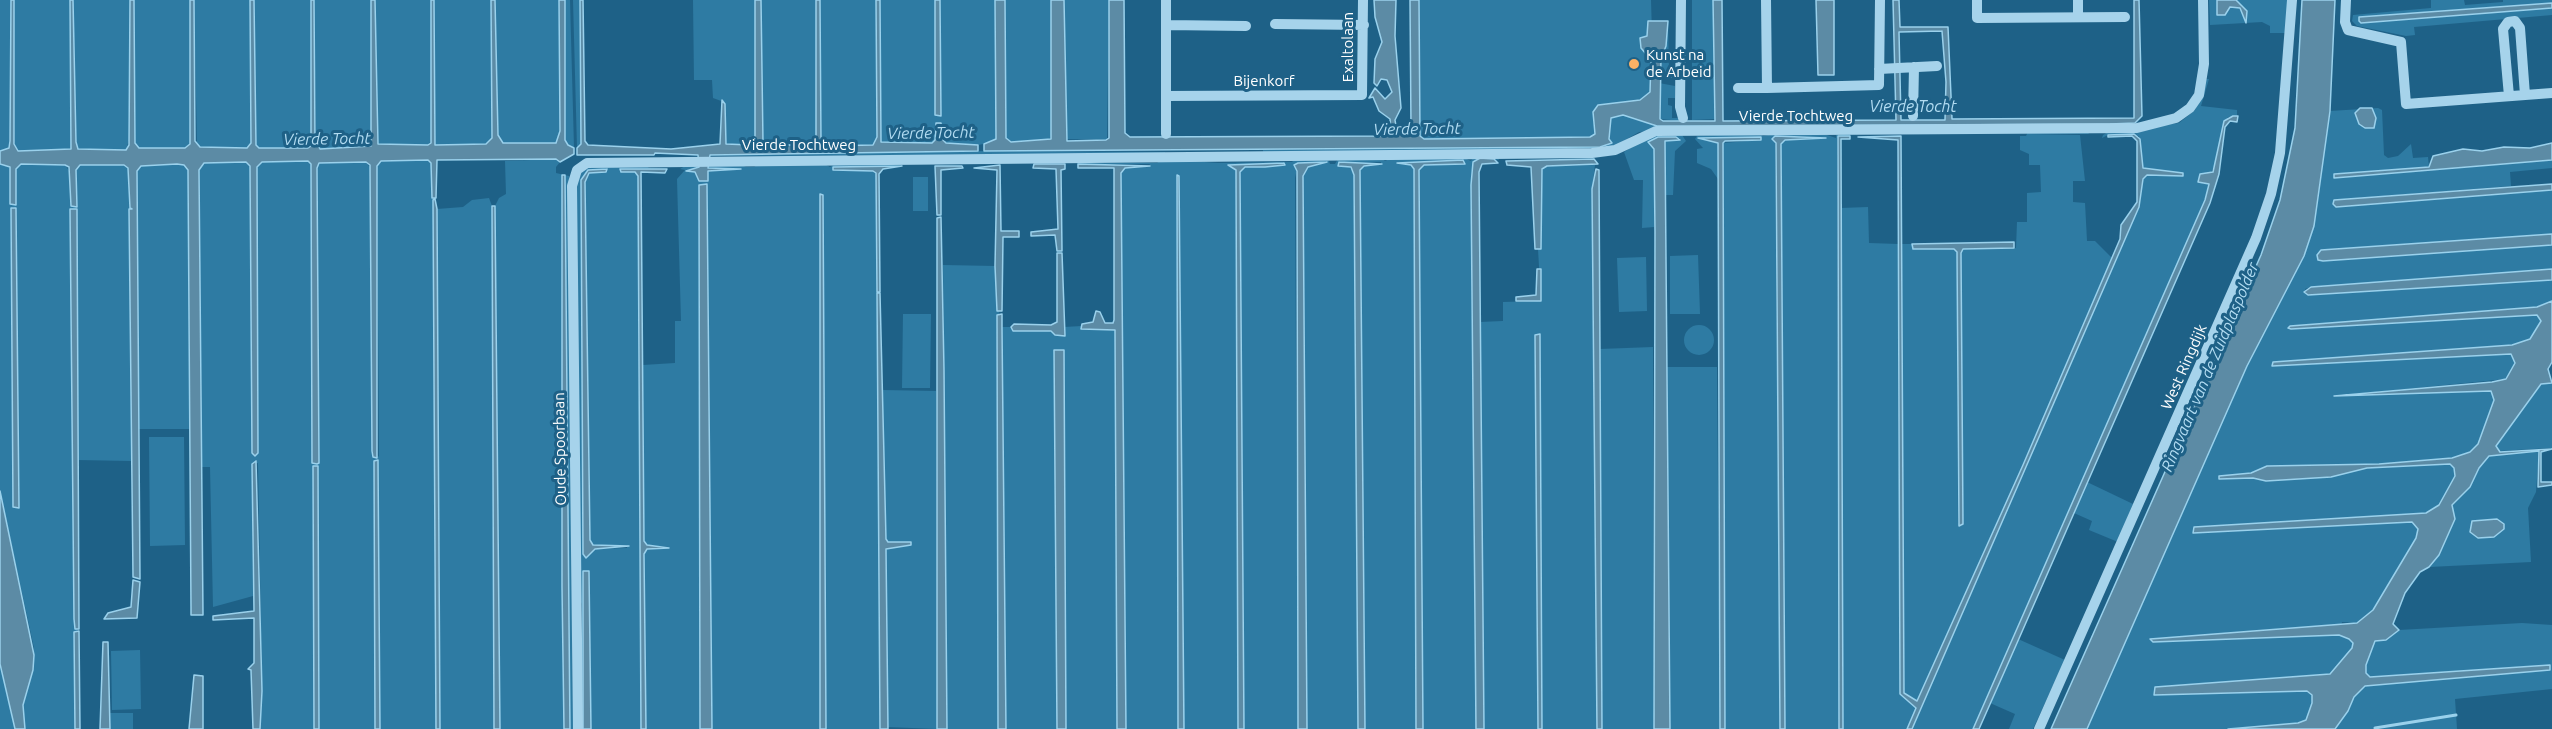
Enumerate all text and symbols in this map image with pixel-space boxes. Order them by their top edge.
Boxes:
street label: Exaltolaan [1339,12,1357,82]
place label: Kunst na de Arbeid [1646,46,1711,81]
marker: Kunst na de Arbeid [1627,57,1641,71]
street label: Bijenkorf [1233,72,1295,90]
water label: Vierde Tocht [1869,97,1957,117]
street label: Vierde Tochtweg [1739,107,1853,125]
water label: Vierde Tocht [1373,119,1461,139]
water label: Vierde Tocht [887,123,975,143]
water label: Vierde Tocht [283,129,371,149]
street label: Vierde Tochtweg [742,136,856,154]
water label: Ringvaart van de Zuidplaspolder [2157,260,2263,474]
street label: West Ringdijk [2157,321,2211,413]
street label: Oude Spoorbaan [550,392,570,506]

